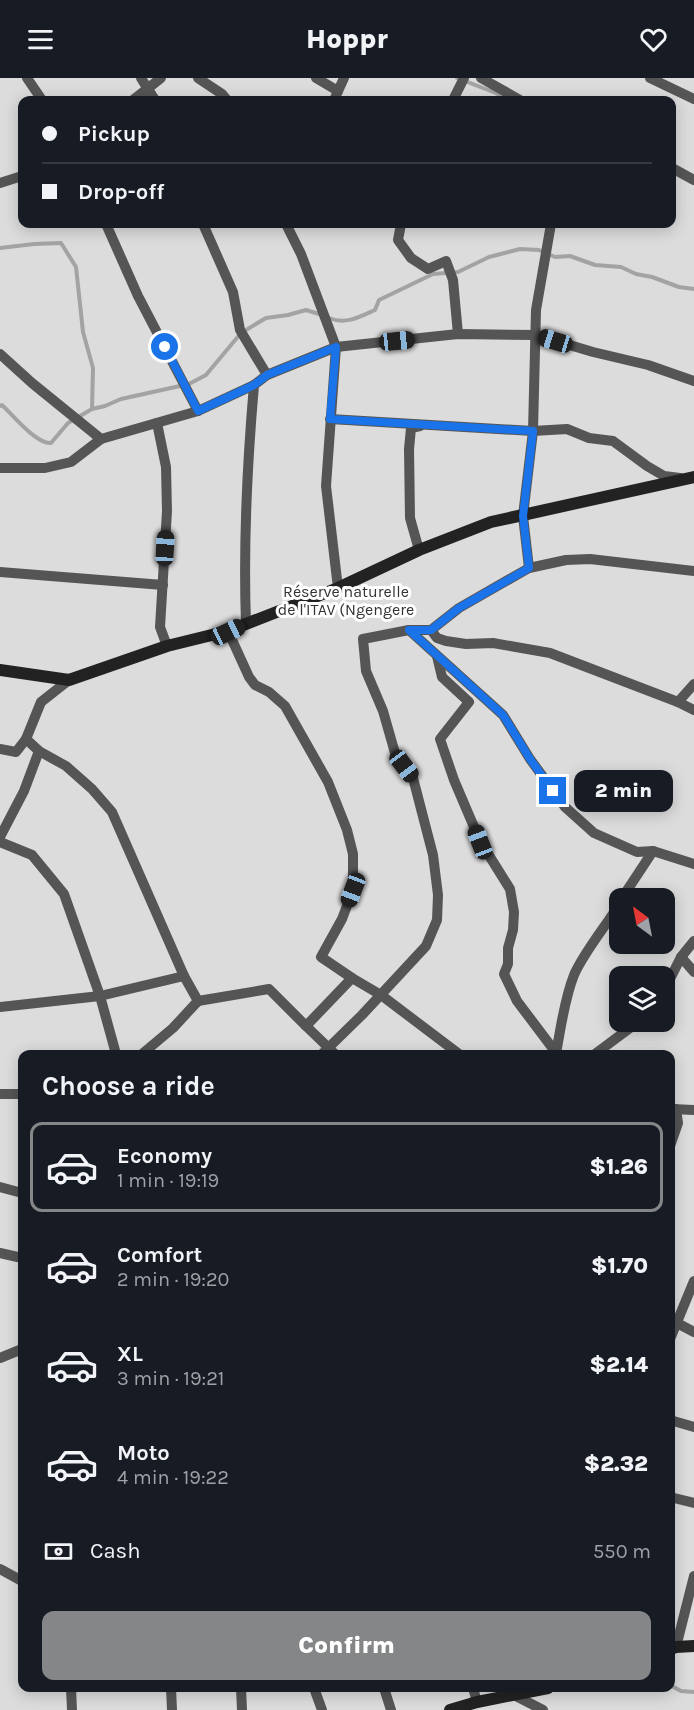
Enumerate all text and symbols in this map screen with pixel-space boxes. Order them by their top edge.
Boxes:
icon: menu [24,23,57,56]
text: Hoppr [306,23,388,55]
icon: heart [637,23,670,56]
text: Pickup [78,121,150,147]
text: Drop-off [78,179,164,205]
car [535,327,575,355]
car [378,330,416,352]
route start [151,333,178,360]
car [155,530,175,566]
park label: Réserve naturelle de l'ITAV (Ngengere [278,582,414,619]
car [208,616,248,648]
car [386,746,422,786]
callout: 2 min [574,770,673,812]
route end [539,777,566,804]
text: 2 min [595,779,652,802]
car [465,822,495,862]
car [338,870,368,910]
north arrow [609,888,675,954]
map controls [609,888,675,1032]
button: layers [609,966,675,1032]
text: Choose a ride [42,1070,215,1102]
icon: car [45,1140,99,1194]
text: Economy [117,1143,212,1169]
text: $1.26 [589,1154,648,1180]
text: 1 min · 19:19 [117,1169,219,1192]
icon: car [45,1239,99,1293]
text: Comfort [117,1242,202,1268]
text: $1.70 [591,1253,648,1279]
text: 2 min · 19:20 [117,1268,229,1291]
icon: car [45,1338,99,1392]
text: XL [117,1341,143,1367]
text: $2.14 [590,1352,648,1378]
text: 3 min · 19:21 [117,1367,224,1390]
icon: car [45,1437,99,1491]
text: Moto [117,1440,170,1466]
text: $2.32 [584,1451,648,1477]
text: 4 min · 19:22 [117,1466,229,1489]
icon: cash [42,1535,75,1568]
text: Cash [90,1538,140,1564]
text: 550 m [593,1540,651,1563]
button: Confirm [42,1611,651,1680]

